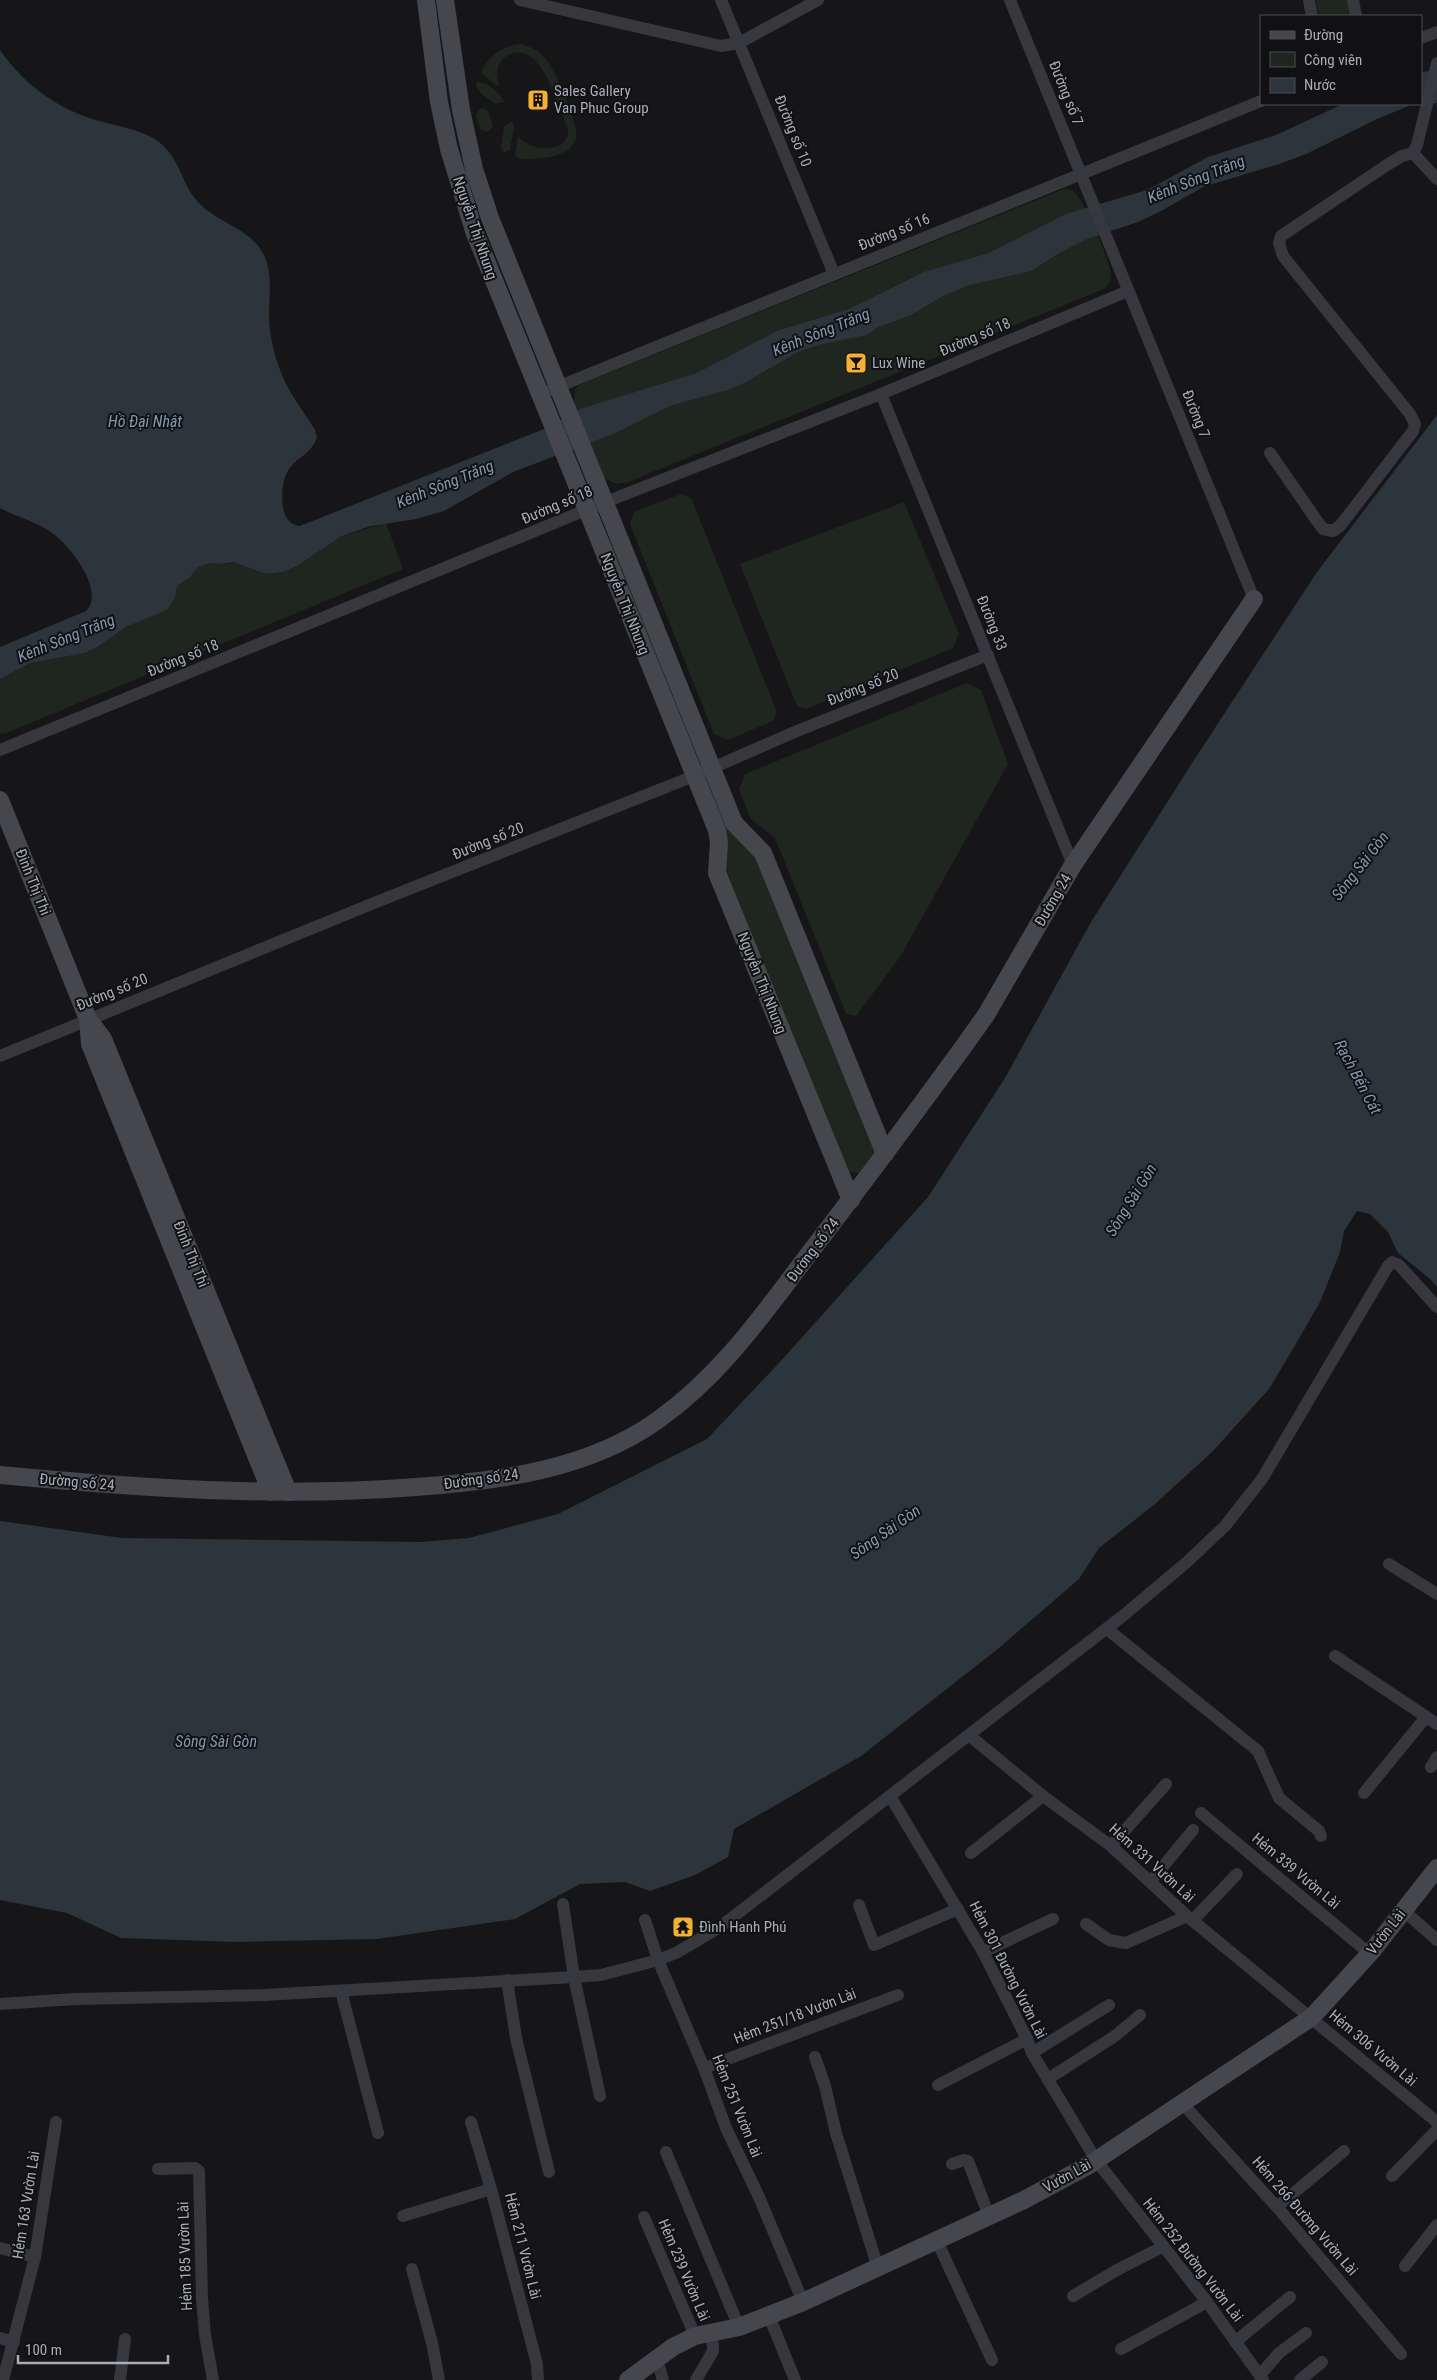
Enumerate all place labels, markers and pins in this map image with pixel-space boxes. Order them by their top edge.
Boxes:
place label: Sales Gallery Van Phuc Group [554,82,649,117]
building icon: Sales Gallery Van Phuc Group [526,88,550,112]
bar icon: Lux Wine [844,351,868,375]
place label: Lux Wine [872,354,925,372]
temple icon: Đình Hanh Phú [671,1915,695,1939]
place label: Đình Hanh Phú [699,1918,787,1936]

